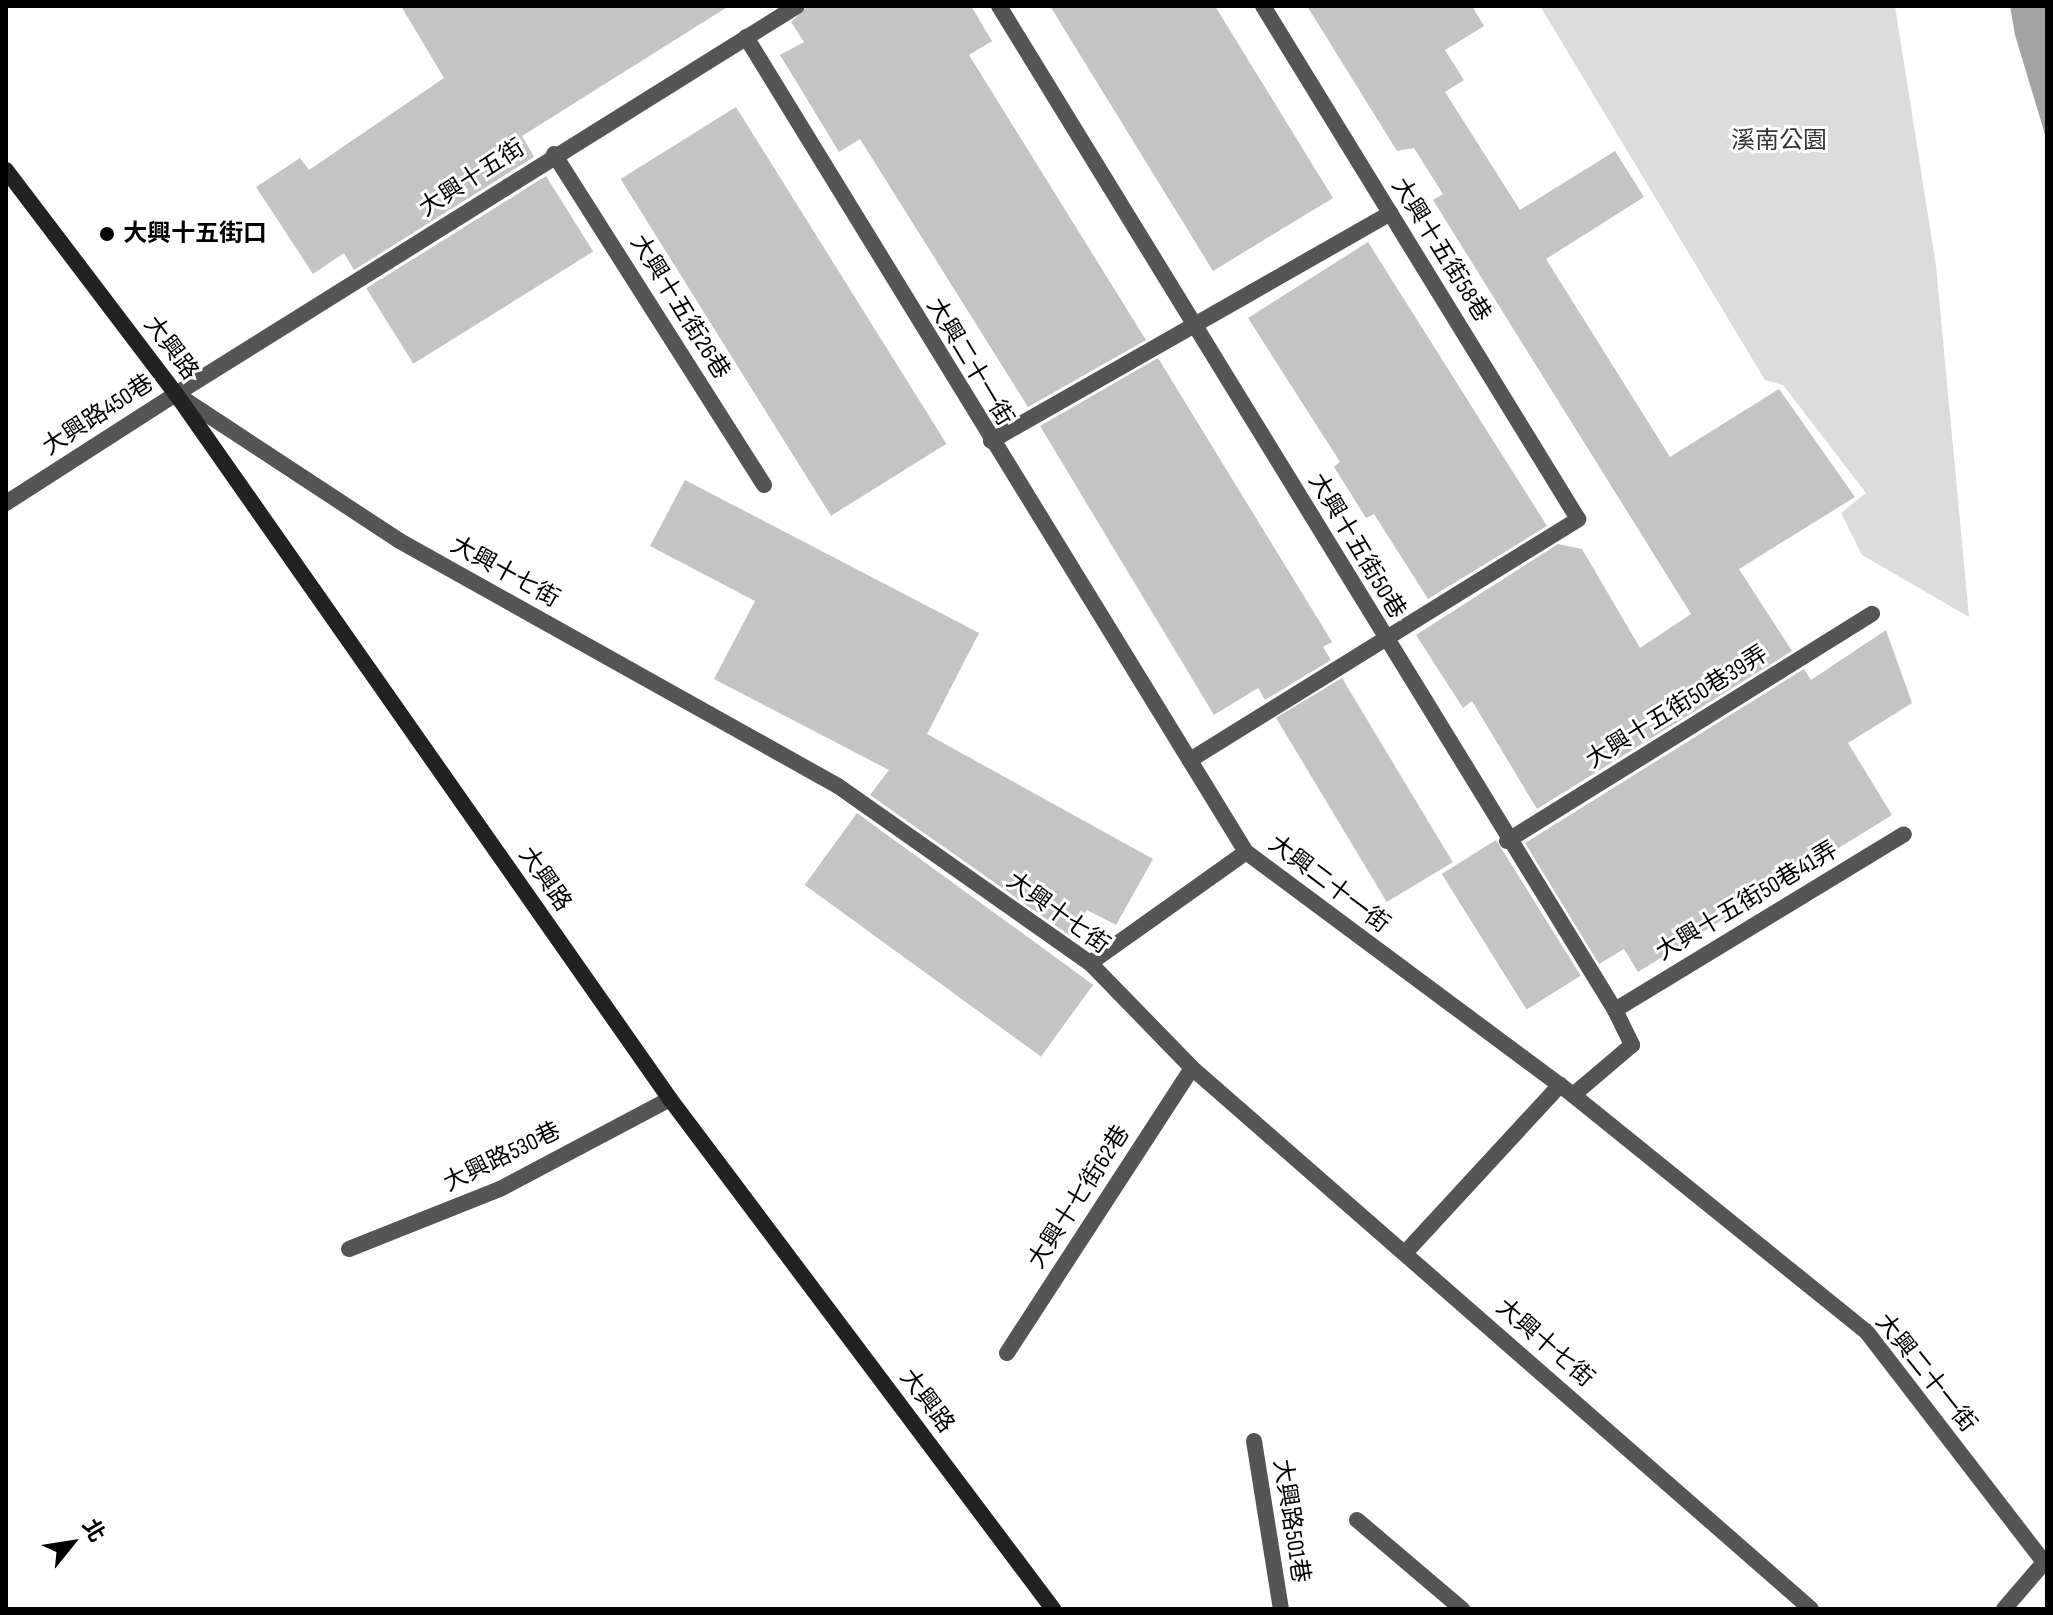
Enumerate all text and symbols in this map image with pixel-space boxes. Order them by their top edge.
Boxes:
park label: 溪南公園 [1731,127,1827,155]
street label: 大興十五街 [414,133,530,223]
street label: 大興十五街58巷 [1385,173,1497,327]
place label: 大興十五街口 [123,220,267,248]
marker: 大興十五街口 [98,225,116,243]
street label: 大興十五街26巷 [624,230,736,384]
street label: 大興二十一街 [921,293,1019,431]
street label: 大興路 [138,311,204,385]
street label: 大興路450巷 [37,368,159,462]
street label: 大興十五街50巷 [1302,468,1412,624]
street label: 大興十七街 [446,530,564,614]
street label: 大興十五街50巷39弄 [1581,639,1773,775]
street label: 大興二十一街 [1263,829,1395,939]
street label: 大興十五街50巷41弄 [1651,835,1843,967]
street label: 大興路 [513,841,577,917]
street label: 大興十七街 [1001,866,1115,960]
street label: 大興路530巷 [439,1116,565,1198]
street label: 大興十七街62巷 [1022,1120,1136,1274]
street label: 大興十七街 [1490,1293,1600,1393]
street label: 大興二十一街 [1869,1308,1983,1438]
street label: 大興路 [894,1364,960,1438]
street label: 大興路501巷 [1267,1457,1315,1585]
north arrow [32,1503,112,1583]
text: 北 [76,1514,110,1547]

